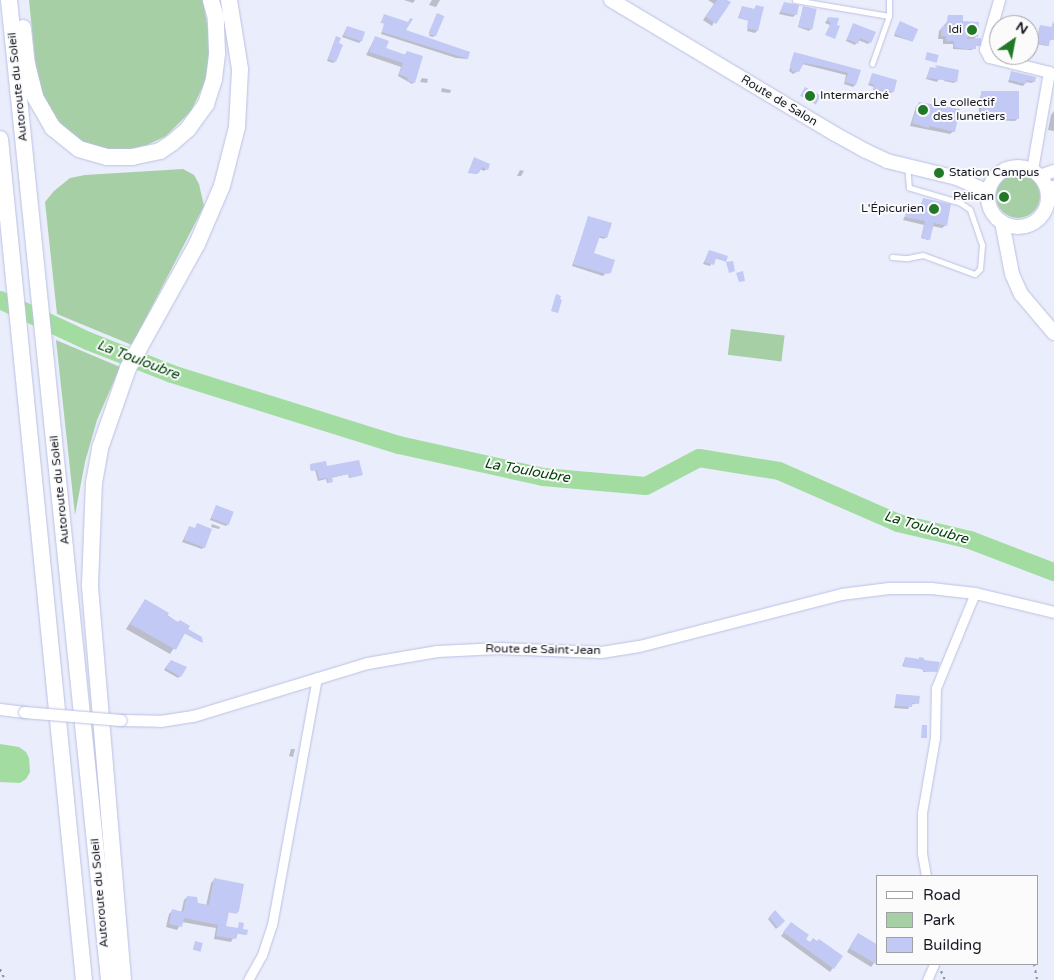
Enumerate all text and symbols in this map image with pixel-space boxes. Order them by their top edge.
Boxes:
north arrow [989,15,1039,65]
text: N [1013,18,1031,38]
place label: Idi [948,23,962,37]
marker: Idi [966,24,978,36]
street label: Autoroute du Soleil [5,32,31,142]
street label: Route de Salon [738,72,820,130]
place label: Intermarché [820,89,889,103]
marker: Intermarché [804,90,816,102]
place label: Le collectif des lunetiers [933,96,1005,124]
marker: Le collectif des lunetiers [917,104,929,116]
place label: Station Campus [949,166,1039,180]
marker: Station Campus [933,167,945,179]
place label: Pélican [953,190,994,204]
marker: Pélican [998,191,1010,203]
place label: L'Épicurien [861,202,924,216]
marker: L'Épicurien [928,203,940,215]
water label: La Touloubre [95,337,181,383]
street label: Autoroute du Soleil [47,435,73,545]
water label: La Touloubre [483,455,571,487]
water label: La Touloubre [882,508,970,548]
street label: Route de Saint-Jean [485,642,601,658]
street label: Autoroute du Soleil [88,838,112,948]
legend [876,875,1039,965]
text: Road [923,886,961,904]
text: Park [923,911,955,929]
text: Building [923,936,982,954]

